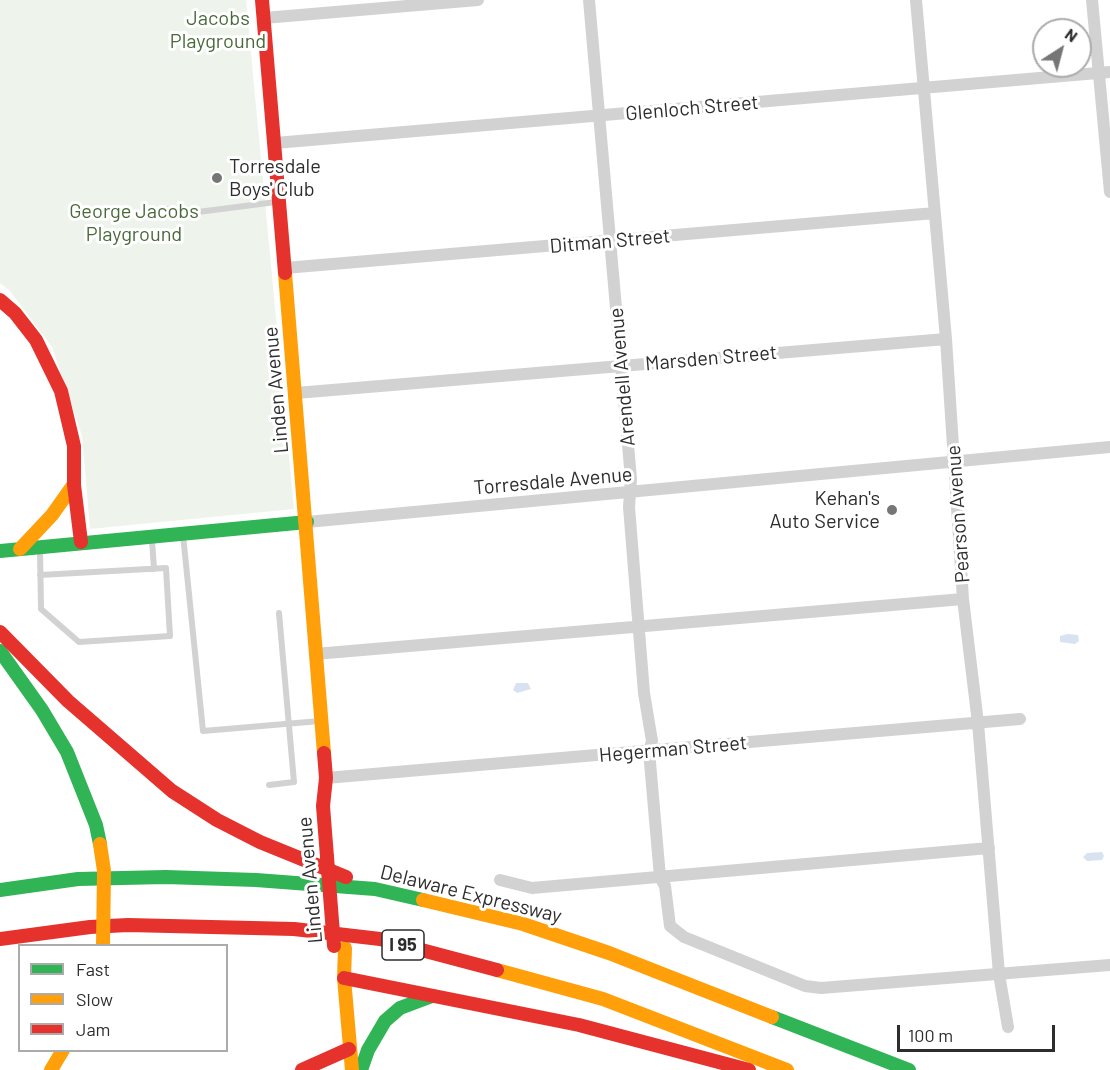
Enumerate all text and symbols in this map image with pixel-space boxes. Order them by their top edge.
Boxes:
park label: Jacobs Playground [170,6,266,53]
north arrow [1032,18,1092,78]
text: N [1062,24,1082,45]
street label: Glenloch Street [624,90,760,126]
place label: Torresdale Boys' Club [229,154,321,201]
marker: Torresdale Boys' Club [210,171,224,185]
park label: George Jacobs Playground [69,199,199,246]
street label: Ditman Street [549,224,671,258]
street label: Arendell Avenue [604,307,640,447]
street label: Linden Avenue [259,326,293,454]
street label: Marsden Street [644,340,778,376]
street label: Pearson Avenue [941,444,975,584]
street label: Torresdale Avenue [473,462,633,500]
place label: Kehan's Auto Service [769,486,880,533]
marker: Kehan's Auto Service [885,503,899,517]
street label: Hegerman Street [598,731,748,767]
street label: Linden Avenue [293,816,327,944]
street label: Delaware Expressway [378,860,564,928]
road number: I 95 [382,930,424,960]
legend [18,944,228,1052]
text: Fast [76,958,110,980]
text: Slow [76,988,113,1010]
scale bar [900,1013,1058,1051]
text: Jam [76,1018,110,1040]
text: 100 m [908,1024,953,1046]

